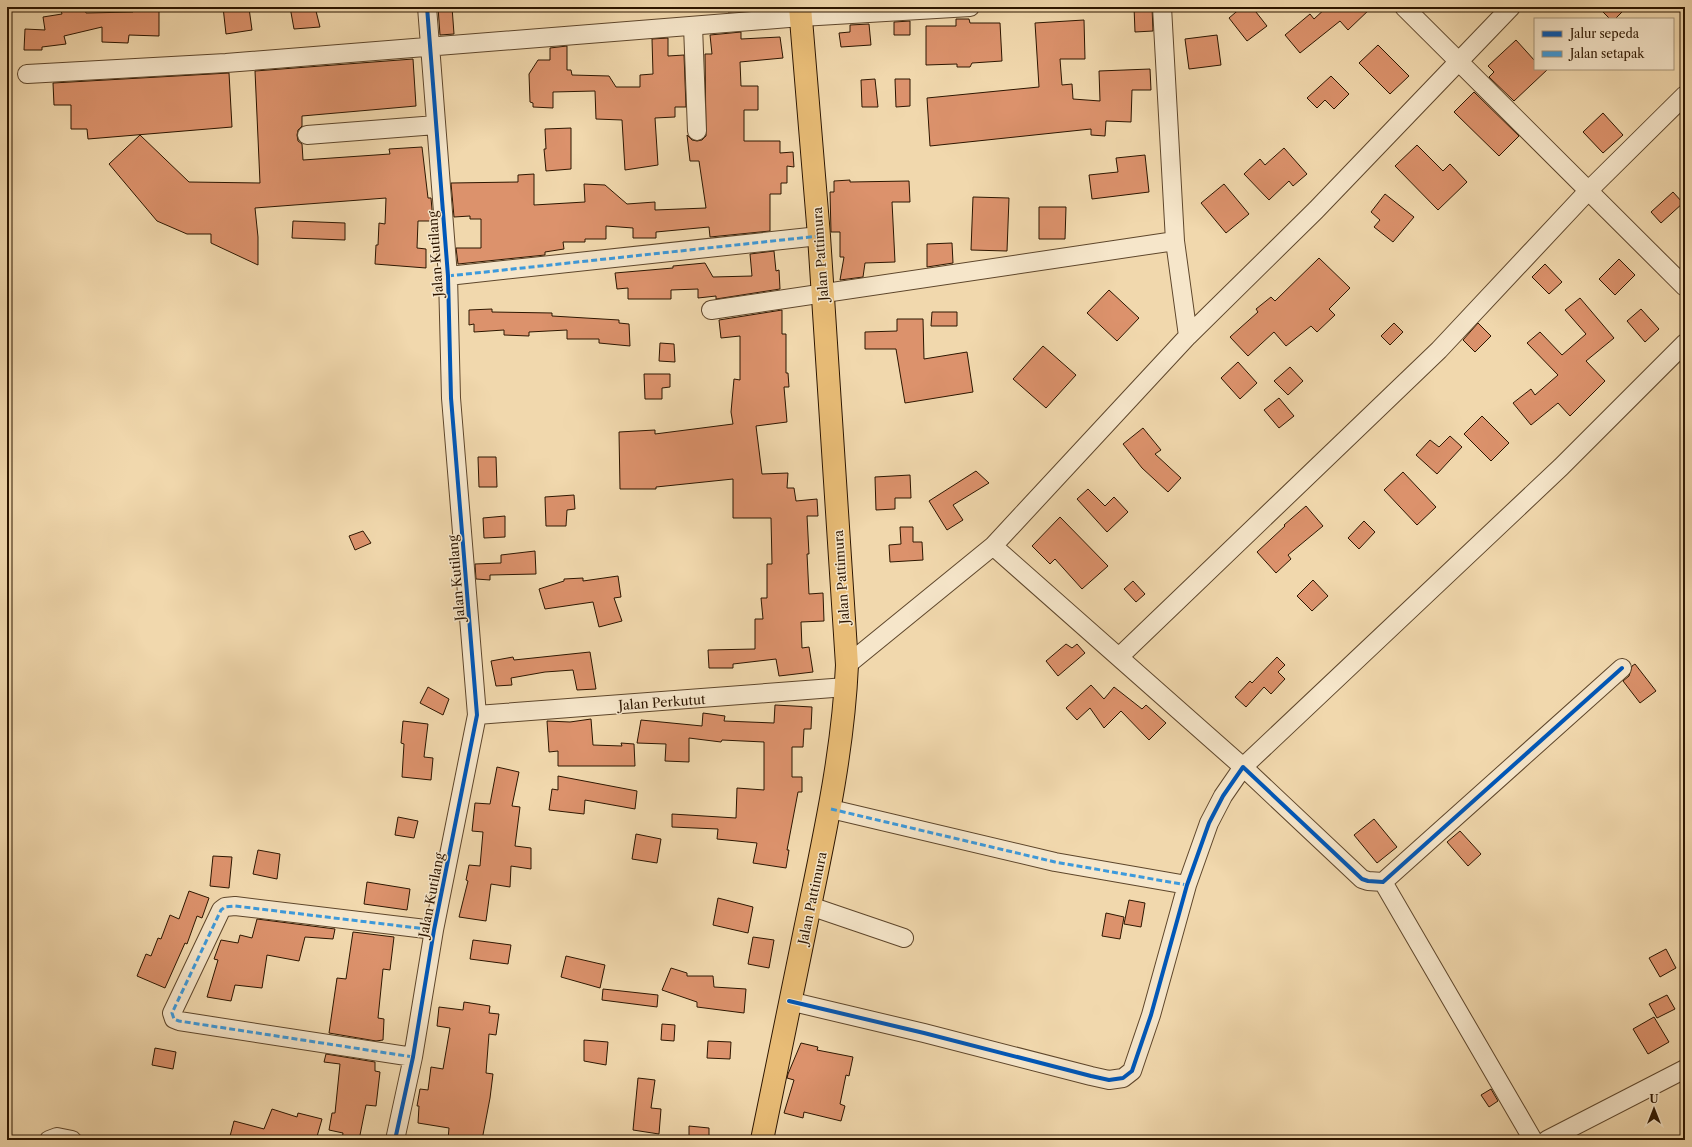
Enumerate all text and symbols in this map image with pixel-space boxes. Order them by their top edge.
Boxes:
legend [1534,18,1674,70]
text: Jalur sepeda [1568,26,1640,41]
text: Jalan setapak [1568,46,1645,61]
street label: Jalan Pattimura [809,206,831,304]
street label: Jalan Kutilang [424,210,446,299]
street label: Jalan Pattimura [830,529,852,627]
street label: Jalan Kutilang [444,534,468,624]
street label: Jalan Perkutut [616,691,707,713]
street label: Jalan Pattimura [794,850,830,948]
street label: Jalan Kutilang [415,851,447,941]
north arrow [1634,1089,1674,1129]
text: U [1650,1092,1659,1106]

